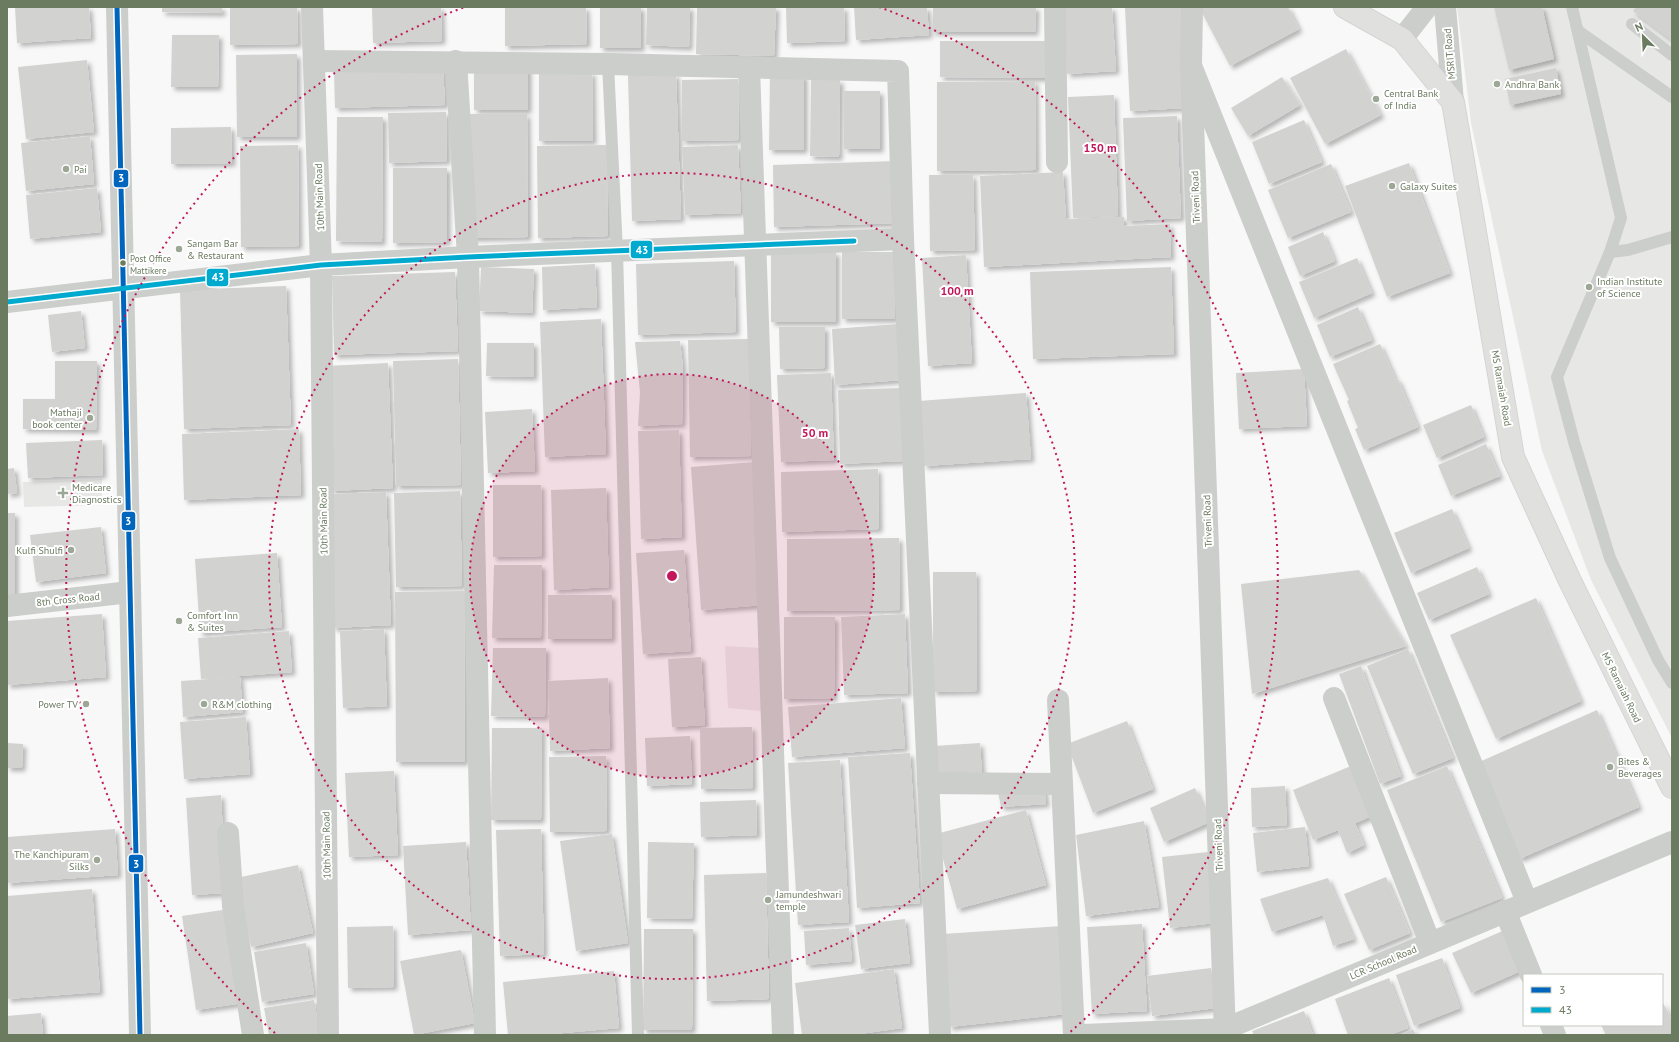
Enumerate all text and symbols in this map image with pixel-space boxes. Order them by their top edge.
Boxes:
north arrow [1623,16,1663,56]
text: N [1633,19,1645,35]
street label: MSRIT Road [1441,28,1458,80]
place label: Andhra Bank [1505,78,1559,91]
marker: Andhra Bank [1492,79,1502,89]
place label: Central Bank of India [1384,87,1439,112]
marker: Central Bank of India [1371,94,1381,104]
text: 150 m [1083,140,1117,155]
place label: Pai [74,163,87,176]
street label: 10th Main Road [312,163,327,231]
marker: Pai [61,164,71,174]
line badge: 3 [113,169,129,188]
text: 3 [118,171,124,185]
street label: Triveni Road [1188,171,1203,223]
place label: Galaxy Suites [1400,180,1457,193]
marker: Galaxy Suites [1387,181,1397,191]
place label: Sangam Bar & Restaurant [187,237,244,262]
line badge: 43 [630,240,653,259]
text: 43 [636,243,648,257]
marker: Sangam Bar & Restaurant [174,244,184,254]
place label: Post Office Mattikere [130,253,172,276]
marker: Post Office Mattikere [118,258,128,268]
line badge: 43 [206,268,229,287]
text: 43 [212,270,224,284]
place label: Indian Institute of Science [1597,275,1662,300]
marker: Indian Institute of Science [1584,282,1594,292]
text: 100 m [940,283,974,298]
street label: MS Ramaiah Road [1488,349,1515,427]
place label: Mathaji book center [32,406,83,431]
marker: Mathaji book center [85,413,95,423]
text: 50 m [802,425,828,440]
place label: Medicare Diagnostics [72,481,121,506]
marker: Medicare Diagnostics [57,487,69,499]
street label: 10th Main Road [316,487,331,555]
street label: Triveni Road [1200,495,1215,547]
line badge: 3 [121,511,136,531]
text: 3 [125,514,131,528]
place label: Kulfi Shulfi [16,544,63,557]
marker: Kulfi Shulfi [66,545,76,555]
centre of rings [665,569,679,583]
street label: 8th Cross Road [36,590,100,609]
place label: Comfort Inn & Suites [187,609,238,634]
marker: Comfort Inn & Suites [174,616,184,626]
street label: MS Ramaiah Road [1599,650,1644,725]
place label: Power TV [38,698,78,711]
place label: R&M clothing [212,698,272,711]
marker: Power TV [81,699,91,709]
marker: R&M clothing [199,699,209,709]
place label: Bites & Beverages [1618,755,1662,780]
marker: Bites & Beverages [1605,762,1615,772]
street label: 10th Main Road [319,811,334,879]
street label: Triveni Road [1211,819,1226,871]
place label: The Kanchipuram Silks [14,848,89,873]
line badge: 3 [128,854,144,873]
marker: The Kanchipuram Silks [92,855,102,865]
text: 3 [133,857,139,871]
place label: Jamundeshwari temple [775,888,841,913]
marker: Jamundeshwari temple [763,895,773,905]
street label: LCR School Road [1348,942,1419,982]
legend [1523,974,1663,1026]
text: 3 [1559,982,1566,997]
text: 43 [1559,1002,1572,1017]

